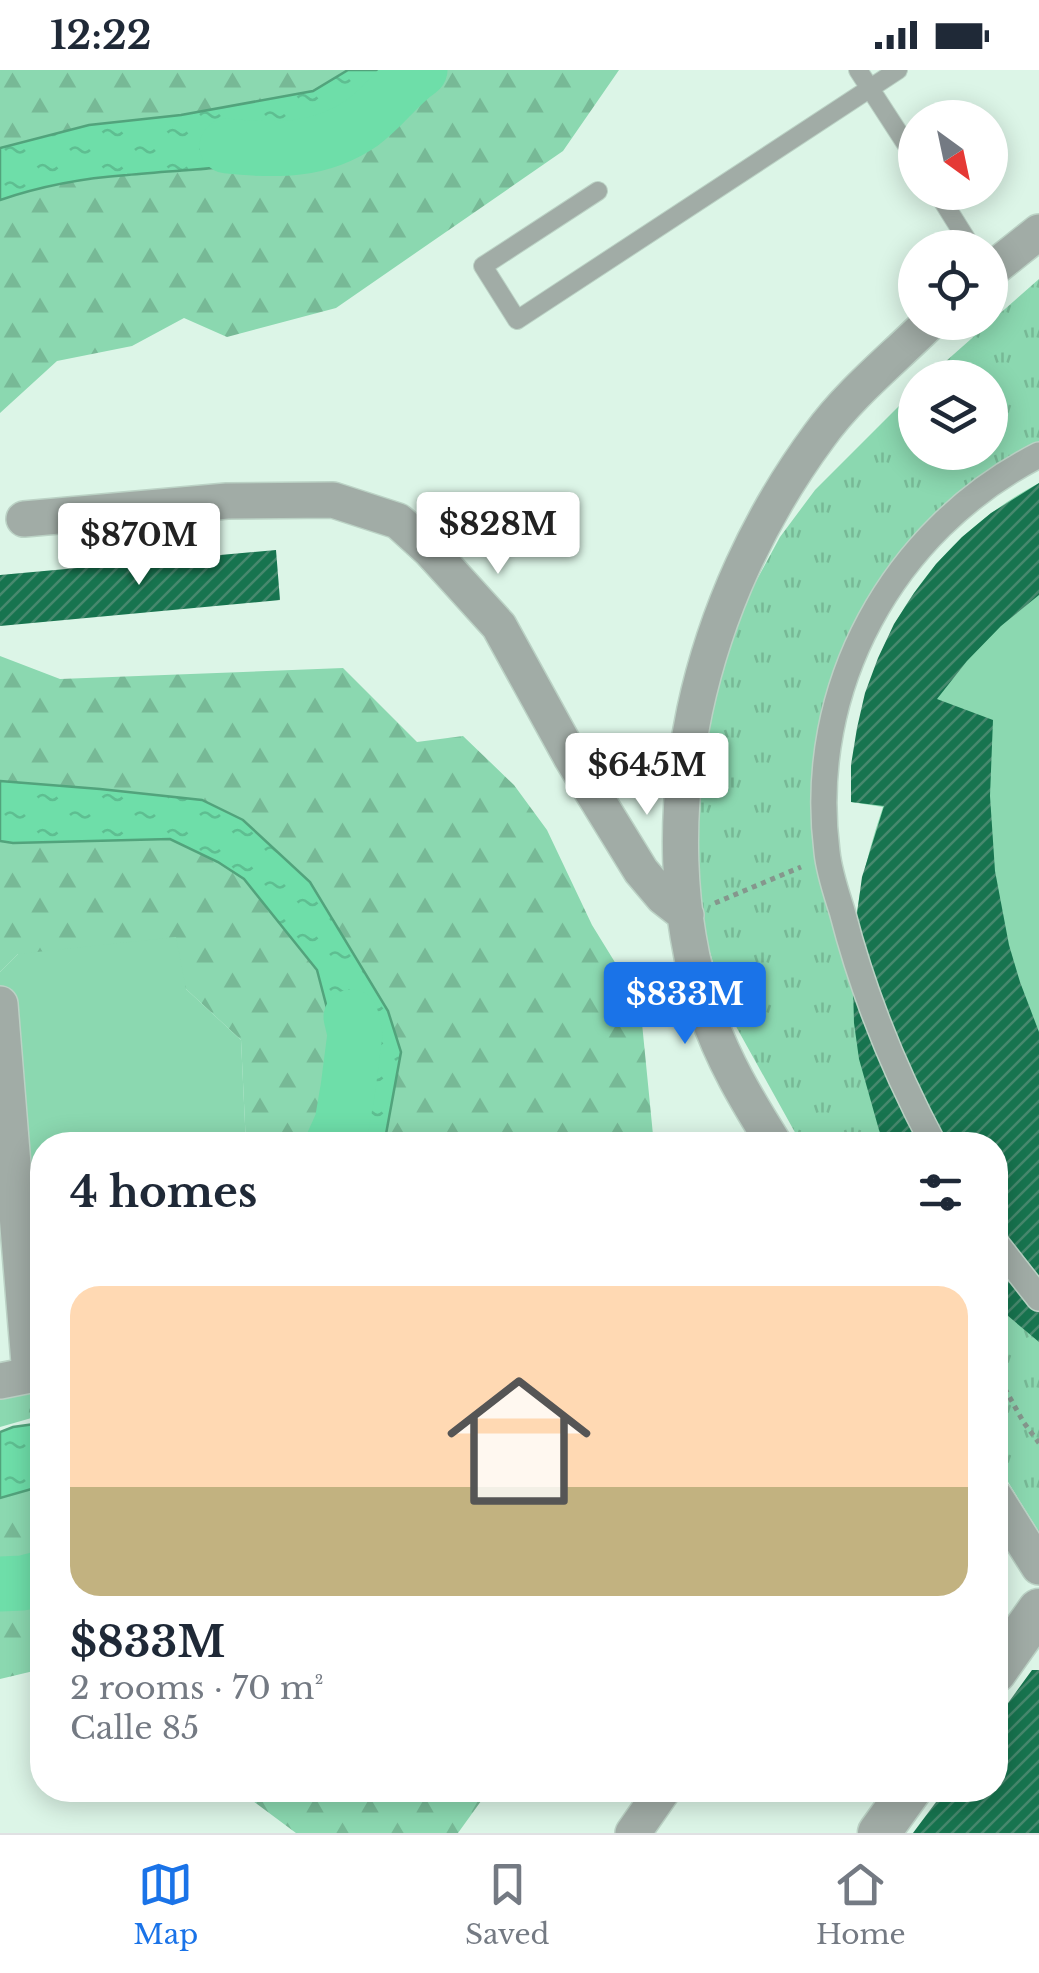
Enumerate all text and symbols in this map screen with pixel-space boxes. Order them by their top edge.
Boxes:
text: 12:22 [50,12,152,59]
north arrow [898,100,1008,210]
map controls [898,100,1008,470]
button: locate [898,230,1008,340]
button: layers [898,360,1008,470]
pin: $828M [428,492,568,577]
pin: $870M [69,503,209,588]
text: $828M [439,504,557,544]
text: $870M [80,515,198,555]
pin: $645M [577,733,717,818]
text: $645M [587,745,707,785]
pin: $833M [615,962,755,1047]
text: $833M [626,974,744,1014]
icon: filters [913,1165,968,1220]
text: 4 homes [70,1166,257,1218]
icon: home [429,1351,609,1531]
text: $833M [70,1616,225,1668]
text: 2 rooms · 70 m² [70,1668,324,1708]
text: Calle 85 [70,1708,199,1748]
tab: Map [133,1857,198,1952]
tab: Saved [465,1857,549,1952]
tab: Home [816,1857,906,1952]

